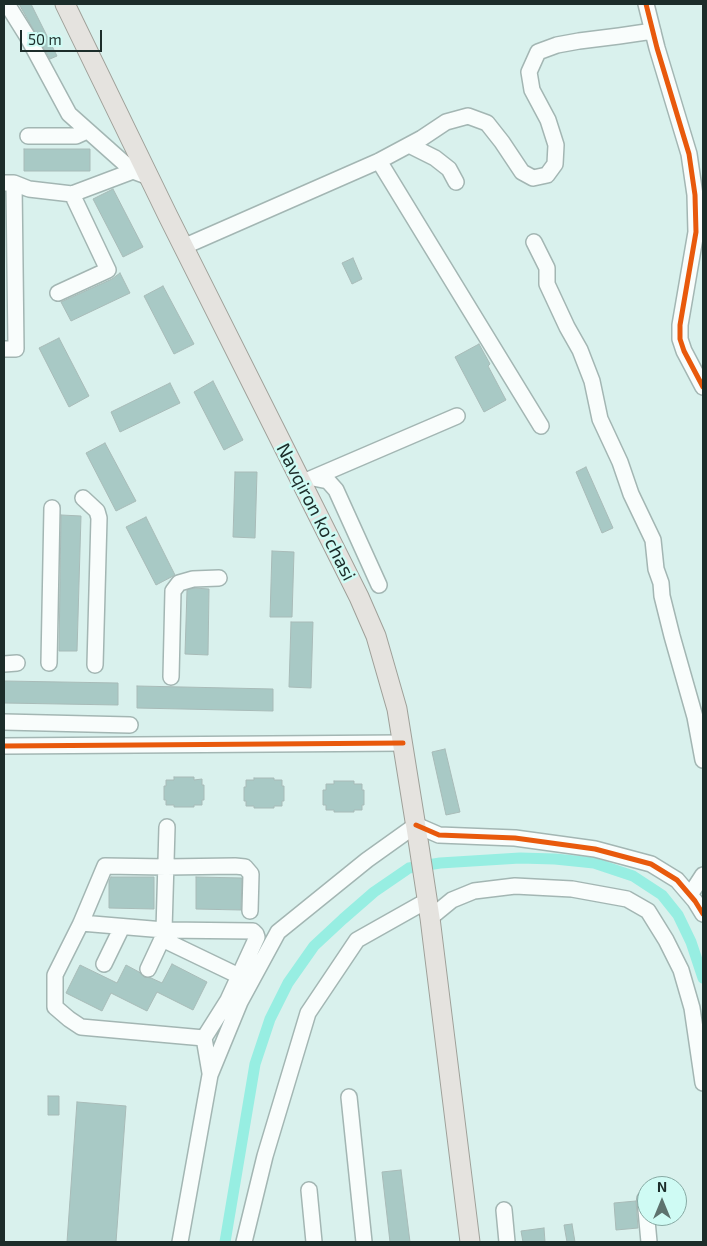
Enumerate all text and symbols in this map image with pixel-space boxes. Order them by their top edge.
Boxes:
scale bar [22,20,105,52]
text: 50 m [28,30,62,48]
street label: Navqiron ko'chasi [271,439,361,585]
north arrow [637,1176,687,1226]
text: N [657,1178,667,1195]

